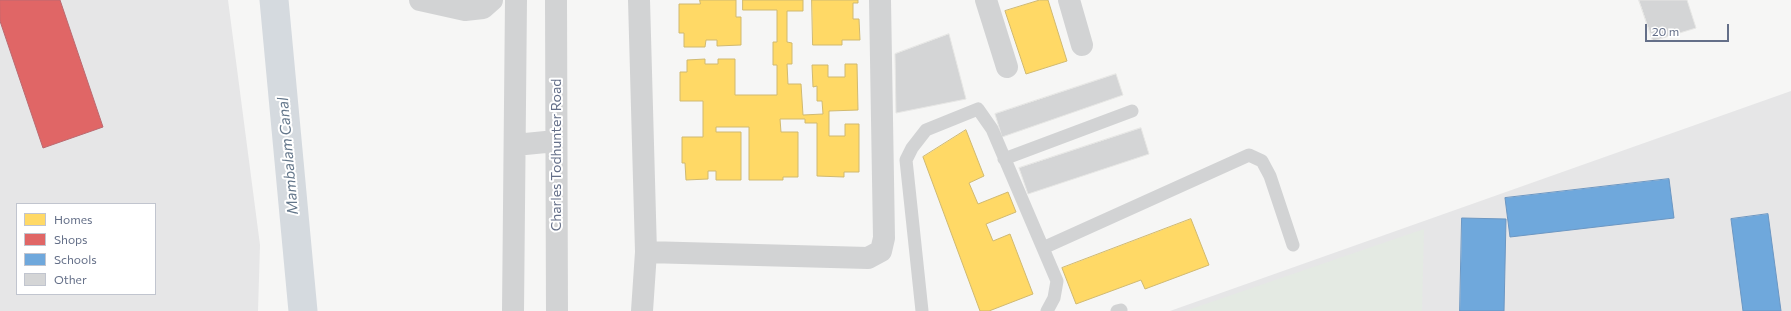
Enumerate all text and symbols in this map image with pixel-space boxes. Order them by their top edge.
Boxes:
scale bar [1647,16,1731,42]
text: 20 m [1652,24,1679,38]
street label: Charles Todhunter Road [548,79,564,231]
water label: Mambalam Canal [274,97,302,215]
legend [16,203,156,295]
text: Homes [54,212,92,226]
text: Shops [54,232,88,246]
text: Schools [54,252,97,266]
text: Other [54,272,87,286]

